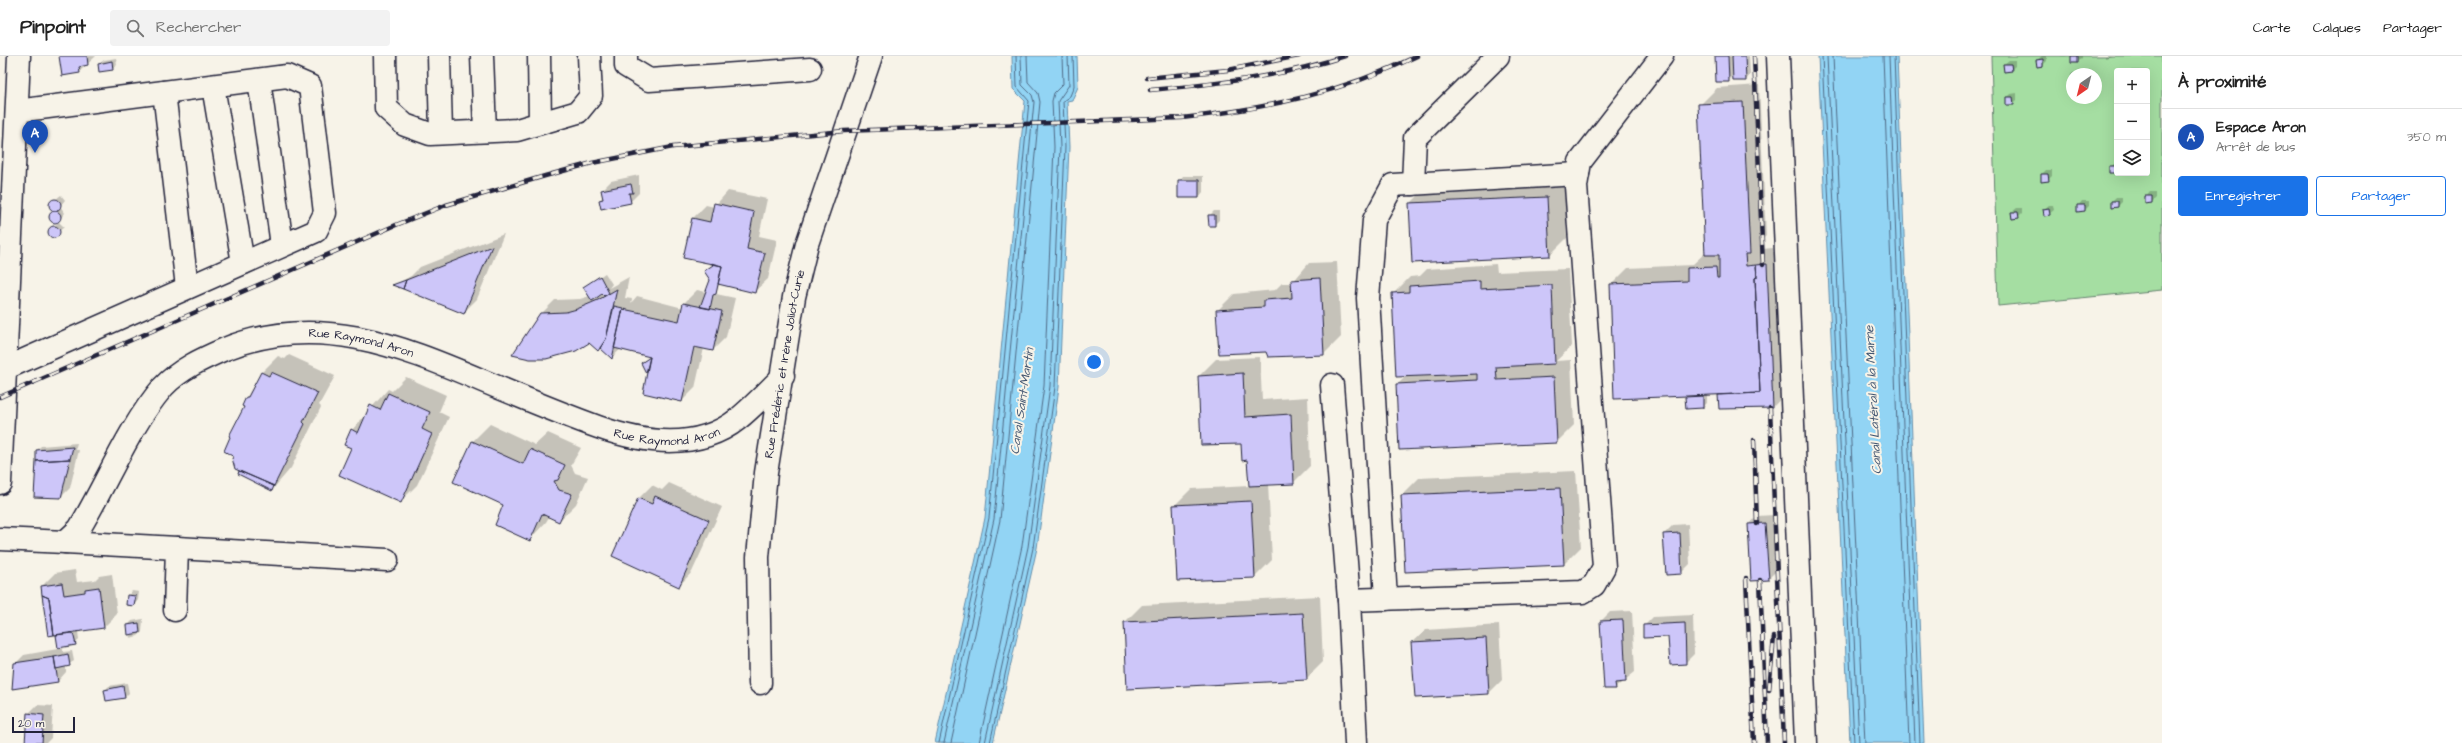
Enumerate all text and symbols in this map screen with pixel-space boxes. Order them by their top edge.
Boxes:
search box [110,10,390,46]
text: Pinpoint [20,14,86,41]
icon: search [124,17,146,39]
text: Rechercher [156,17,241,38]
text: Carte [2253,18,2291,38]
text: Calques [2313,18,2361,38]
text: Partager [2383,18,2442,38]
north arrow [2066,68,2102,104]
map controls [2114,68,2150,176]
button: + [2114,68,2150,104]
text: À proximité [2178,70,2267,94]
button: − [2114,104,2150,140]
text: Espace Aron [2216,117,2306,138]
pin: A [22,120,48,153]
text: A [2187,128,2195,146]
text: 350 m [2407,128,2446,146]
text: Arrêt de bus [2216,138,2296,156]
button: layers [2114,140,2150,176]
button: Enregistrer [2178,176,2308,216]
button: Partager [2316,176,2446,216]
street label: Rue Frédéric et Irène Joliot-Curie [760,267,810,460]
water label: Canal Latéral à la Marne [1860,324,1886,475]
street label: Rue Raymond Aron [308,325,416,362]
water label: Canal Saint-Martin [1006,345,1039,455]
your location [1084,352,1104,372]
street label: Rue Raymond Aron [612,423,723,451]
scale bar [12,715,75,734]
text: 20 m [18,716,44,731]

